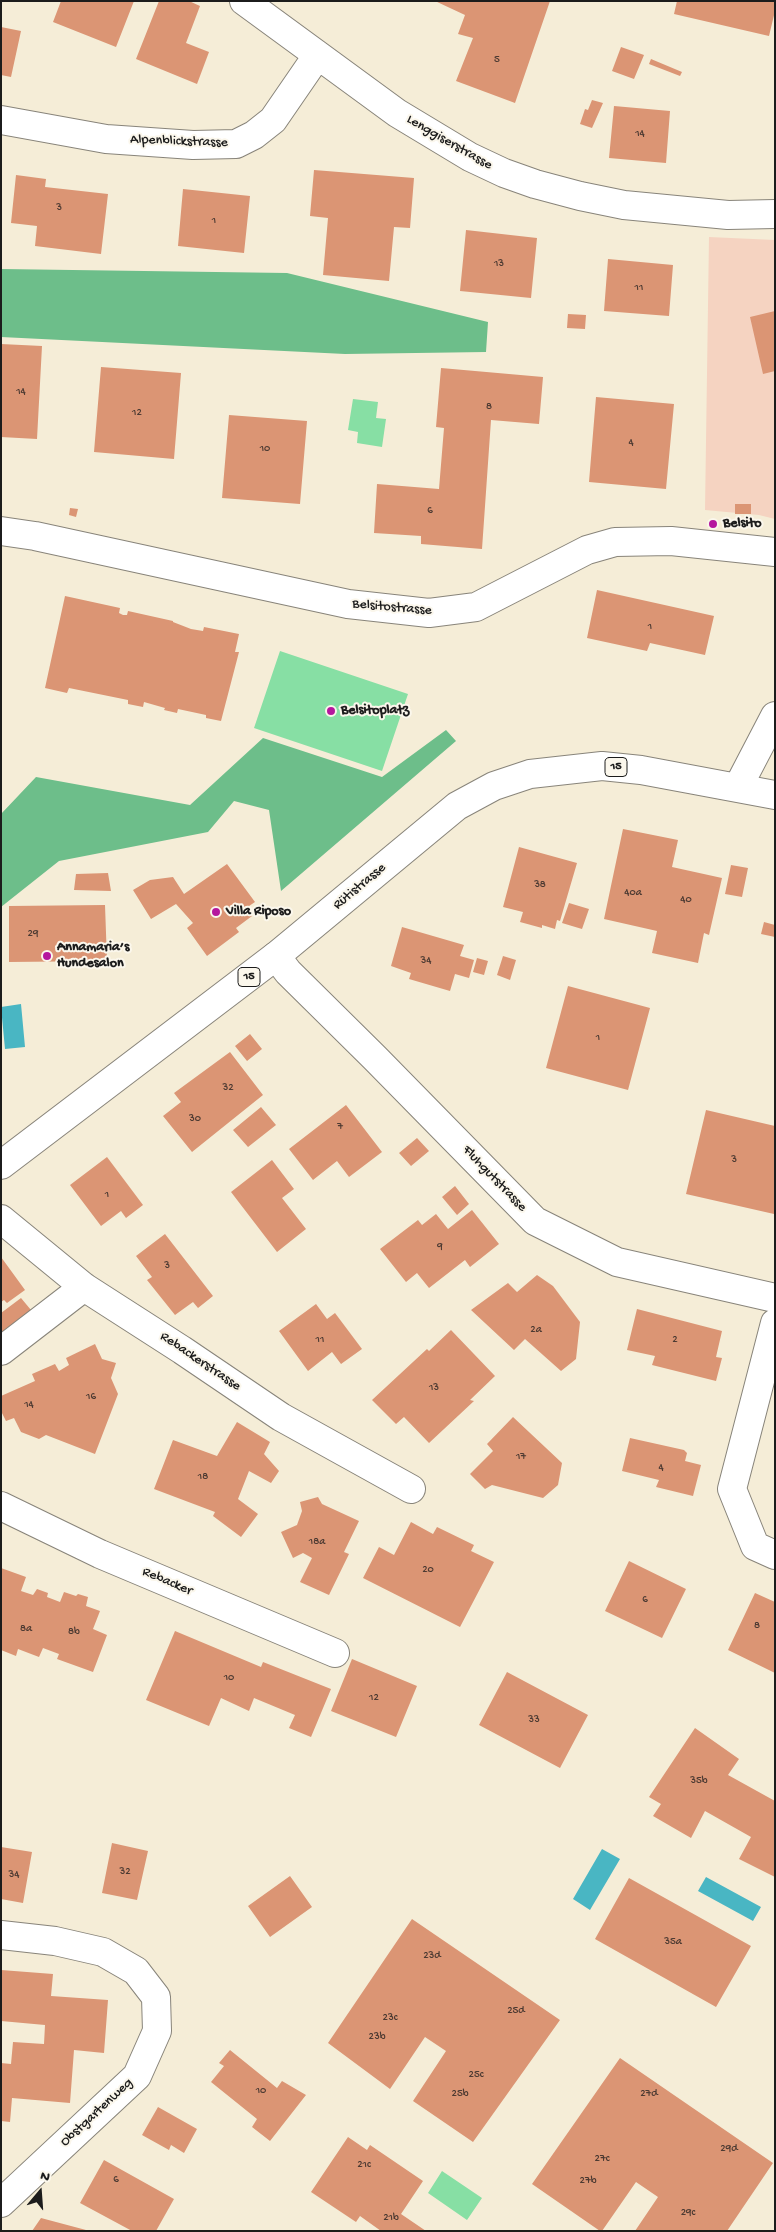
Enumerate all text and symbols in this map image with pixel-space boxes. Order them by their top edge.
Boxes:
house number: 5 [494,53,500,67]
street label: Lenggiserstrasse [403,112,495,174]
house number: 14 [635,127,645,141]
street label: Alpenblickstrasse [130,132,228,152]
house number: 3 [56,201,62,215]
house number: 1 [212,214,216,228]
house number: 13 [494,257,504,271]
house number: 11 [635,281,643,295]
house number: 14 [16,385,26,399]
house number: 8 [486,400,492,414]
house number: 12 [132,406,142,420]
house number: 4 [628,436,634,450]
house number: 10 [260,442,270,456]
house number: 6 [427,504,433,518]
place label: Belsito [723,516,762,532]
marker: Belsito [707,518,719,530]
street label: Belsitostrasse [352,596,432,620]
house number: 1 [648,620,652,634]
place label: Belsitoplatz [341,703,409,719]
marker: Belsitoplatz [325,705,337,717]
road number: 15 [605,758,627,776]
street label: Rütistrasse [330,860,390,914]
house number: 38 [534,878,546,892]
house number: 40a [624,886,642,900]
house number: 40 [680,893,692,907]
place label: Villa Riposo [226,904,291,920]
marker: Villa Riposo [210,906,222,918]
house number: 29 [28,927,38,941]
place label: Annamaria’s Hundesalon [57,940,129,972]
marker: Annamaria’s Hundesalon [41,950,53,962]
house number: 34 [421,954,431,968]
road number: 15 [238,968,260,986]
house number: 1 [596,1031,600,1045]
house number: 32 [222,1081,234,1095]
house number: 30 [189,1112,201,1126]
house number: 7 [337,1120,343,1134]
street label: Fluhgutstrasse [458,1142,530,1216]
house number: 3 [731,1153,737,1167]
house number: 1 [105,1188,109,1202]
house number: 9 [437,1240,443,1254]
house number: 3 [164,1259,170,1273]
house number: 2a [530,1323,542,1337]
street label: Rebackerstrasse [156,1329,244,1395]
house number: 11 [316,1333,324,1347]
house number: 2 [672,1333,678,1347]
house number: 13 [429,1381,439,1395]
house number: 16 [86,1390,96,1404]
house number: 14 [24,1398,34,1412]
house number: 17 [516,1450,526,1464]
house number: 4 [658,1461,664,1475]
house number: 18 [198,1470,208,1484]
house number: 18a [309,1535,325,1549]
house number: 20 [422,1563,434,1577]
street label: Rebacker [139,1564,195,1600]
house number: 6 [642,1593,648,1607]
house number: 8 [754,1619,760,1633]
house number: 8a [20,1622,32,1636]
house number: 8b [68,1625,80,1639]
house number: 10 [224,1671,234,1685]
house number: 12 [369,1691,379,1705]
house number: 33 [528,1713,540,1727]
house number: 35b [690,1774,708,1788]
house number: 32 [119,1865,131,1879]
house number: 34 [9,1868,19,1882]
house number: 35a [664,1935,682,1949]
house number: 23d [423,1949,441,1963]
house number: 25d [507,2004,525,2018]
house number: 23c [383,2011,397,2025]
house number: 23b [369,2030,385,2044]
house number: 25c [469,2068,483,2082]
street label: Obstgartenweg [57,2075,137,2151]
house number: 10 [256,2084,266,2098]
house number: 25b [452,2087,468,2101]
house number: 27d [640,2087,658,2101]
house number: 29d [720,2142,738,2156]
house number: 27c [595,2152,609,2166]
house number: 21c [357,2158,371,2172]
north arrow [15,2167,65,2217]
text: N [38,2168,52,2187]
house number: 6 [113,2173,119,2187]
house number: 27b [580,2174,596,2188]
house number: 29c [681,2206,695,2220]
house number: 21b [383,2211,399,2225]

